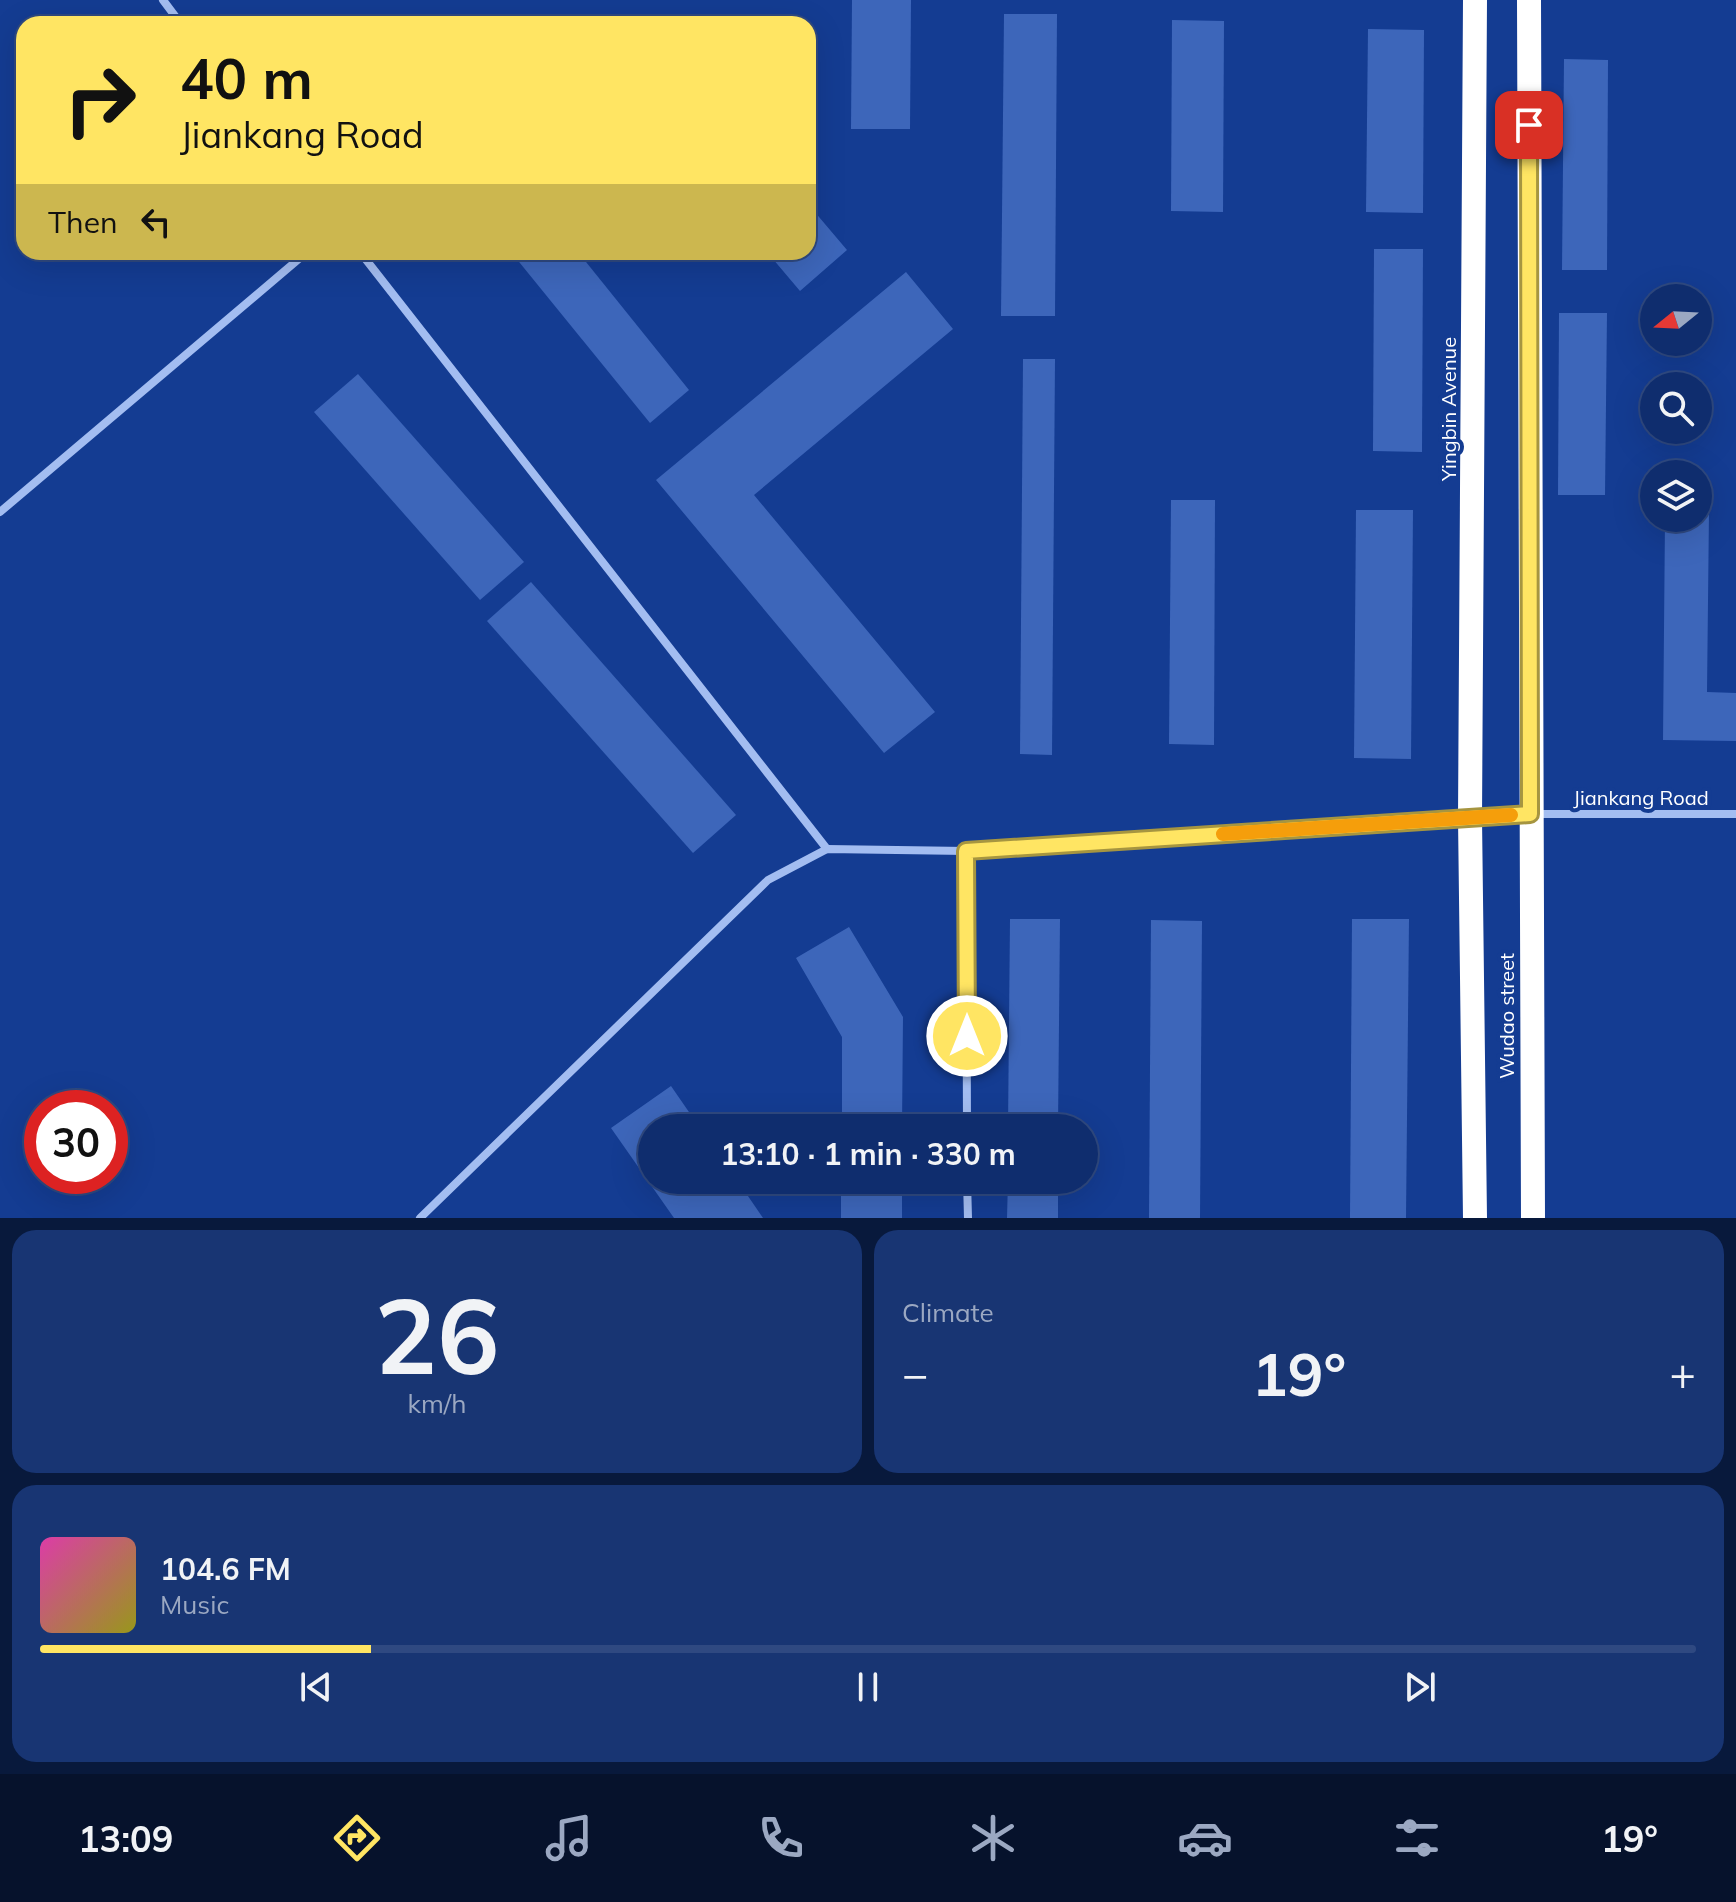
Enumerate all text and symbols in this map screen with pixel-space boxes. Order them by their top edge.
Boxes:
text: 40 m [180,43,313,113]
icon: right [48,48,152,152]
pin [1495,91,1563,159]
icon: arrive [1507,103,1551,147]
text: Jiankang Road [180,112,424,157]
icon: left [134,200,178,244]
text: Then [48,203,118,241]
north arrow [1640,284,1712,356]
map controls [1640,284,1712,532]
street label: Yingbin Avenue [1436,337,1461,482]
button: search [1640,372,1712,444]
button: layers [1640,460,1712,532]
street label: Jiankang Road [1573,785,1709,810]
street label: Wudao street [1494,953,1519,1079]
position arrow [925,994,1009,1078]
speed limit sign: 30 [24,1090,128,1194]
text: 13:10 · 1 min · 330 m [720,1135,1016,1173]
text: 26 [375,1269,499,1400]
text: Climate [902,1296,994,1329]
text: 19° [1252,1336,1346,1411]
text: − [902,1346,928,1401]
text: + [1670,1346,1696,1401]
text: km/h [408,1387,466,1420]
text: 104.6 FM [160,1550,291,1588]
text: Music [160,1588,229,1621]
icon: previous [294,1665,338,1709]
icon: pause [846,1665,890,1709]
icon: next [1398,1665,1442,1709]
icon: directions [329,1810,385,1866]
icon: music [541,1810,597,1866]
icon: phone [753,1810,809,1866]
icon: climate [965,1810,1021,1866]
icon: car [1177,1810,1233,1866]
icon: filters [1389,1810,1445,1866]
text: 13:09 [78,1816,173,1861]
text: 19° [1601,1816,1658,1861]

